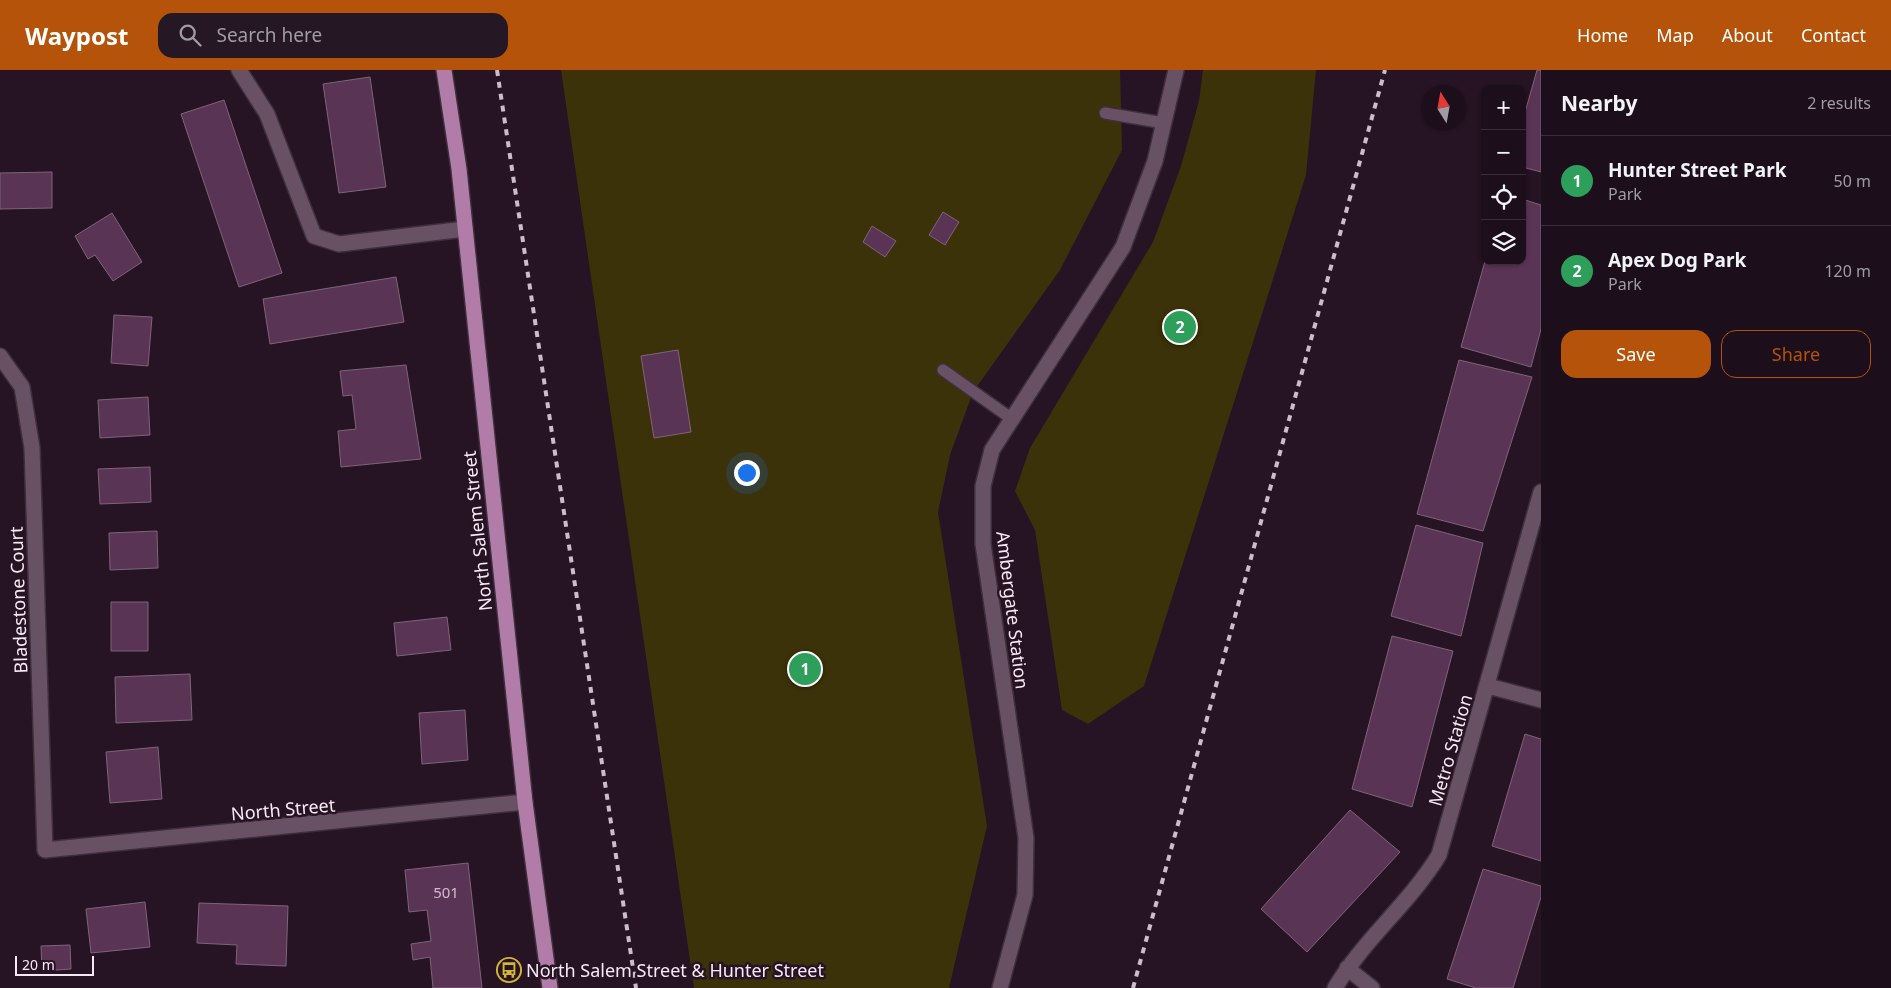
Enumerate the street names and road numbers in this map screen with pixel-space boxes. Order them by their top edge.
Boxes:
street label: North Salem Street [457,449,497,612]
street label: Bladestone Court [3,526,33,674]
street label: Ambergate Station [991,530,1035,690]
street label: Metro Station [1423,691,1477,809]
street label: North Street [230,792,337,826]

